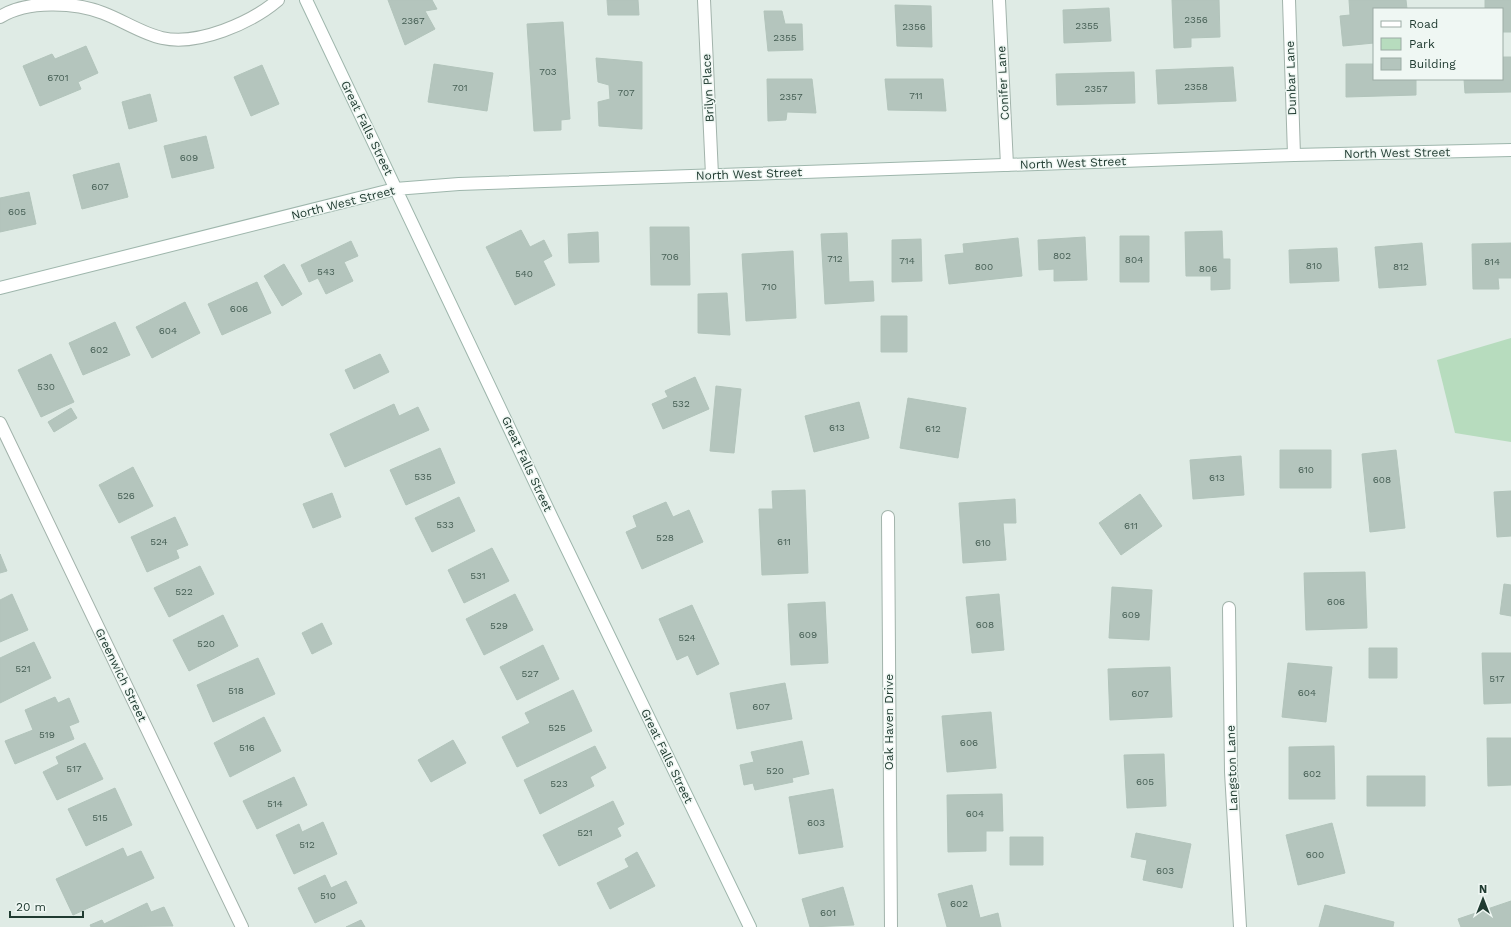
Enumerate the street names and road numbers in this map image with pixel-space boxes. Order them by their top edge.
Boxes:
street label: Dunbar Lane [1283,40,1299,116]
street label: Conifer Lane [994,45,1012,121]
street label: Brilyn Place [699,53,717,123]
street label: Great Falls Street [338,78,396,178]
street label: North West Street [1344,145,1450,161]
street label: North West Street [1020,154,1126,172]
street label: North West Street [696,165,802,183]
street label: North West Street [290,183,396,223]
street label: Great Falls Street [499,414,555,514]
street label: Greenwich Street [92,626,150,724]
street label: Oak Haven Drive [882,674,896,770]
street label: Great Falls Street [638,706,696,806]
street label: Langston Lane [1223,725,1240,811]

